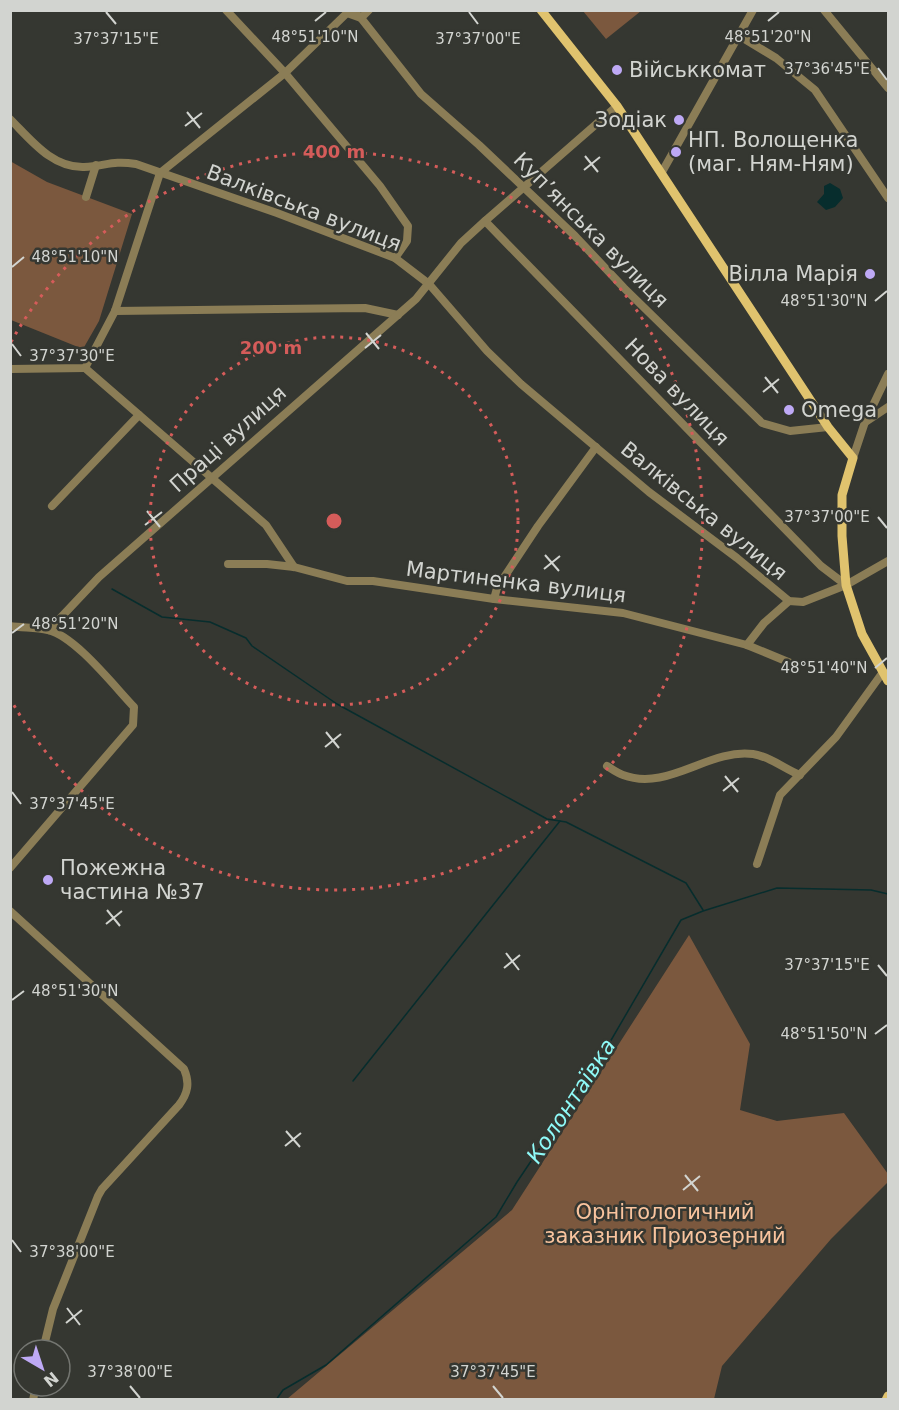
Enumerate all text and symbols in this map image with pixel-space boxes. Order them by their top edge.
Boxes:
text: 48°51'10"N [271,28,359,46]
text: 48°51'20"N [724,28,812,46]
text: 37°37'15"E [73,30,159,48]
text: 37°37'00"E [435,30,521,48]
place label: Військкомат [629,58,766,82]
text: 37°36'45"E [784,60,870,78]
marker: Військкомат [610,63,624,77]
place label: Зодіак [595,108,667,132]
marker: Зодіак [672,113,686,127]
place label: НП. Волощенка (маг. Ням-Ням) [688,128,858,176]
text: 400 m [303,141,365,162]
marker: НП. Волощенка (маг. Ням-Ням) [669,145,683,159]
street label: Куп’янська вулиця [509,148,673,312]
street label: Валківська вулиця [203,160,405,256]
text: 48°51'10"N [31,248,119,266]
place label: Вілла Марія [729,262,858,286]
marker: Вілла Марія [863,267,877,281]
text: 48°51'30"N [780,292,868,310]
street label: Нова вулиця [620,334,734,450]
text: 200 m [240,337,302,358]
text: 37°37'30"E [29,347,115,365]
street label: Праці вулиця [165,381,291,497]
place label: Omega [801,398,877,422]
marker: Omega [782,403,796,417]
street label: Валківська вулиця [616,437,792,585]
text: 37°37'00"E [784,508,870,526]
centre of rings [324,511,344,531]
street label: Мартиненка вулиця [405,557,627,607]
text: 48°51'20"N [31,615,119,633]
text: 48°51'40"N [780,659,868,677]
text: 37°37'45"E [29,795,115,813]
place label: Пожежна частина №37 [60,856,205,904]
marker: Пожежна частина №37 [41,873,55,887]
text: 37°37'15"E [784,956,870,974]
text: 48°51'30"N [31,982,119,1000]
text: 48°51'50"N [780,1025,868,1043]
water label: Колонтаївка [522,1034,620,1168]
park label: Орнiтологичний заказник Приозерний [544,1200,786,1248]
text: 37°38'00"E [29,1243,115,1261]
north arrow [12,1338,72,1398]
text: 37°38'00"E [87,1363,173,1381]
text: 37°37'45"E [450,1363,536,1381]
text: N [40,1368,62,1391]

